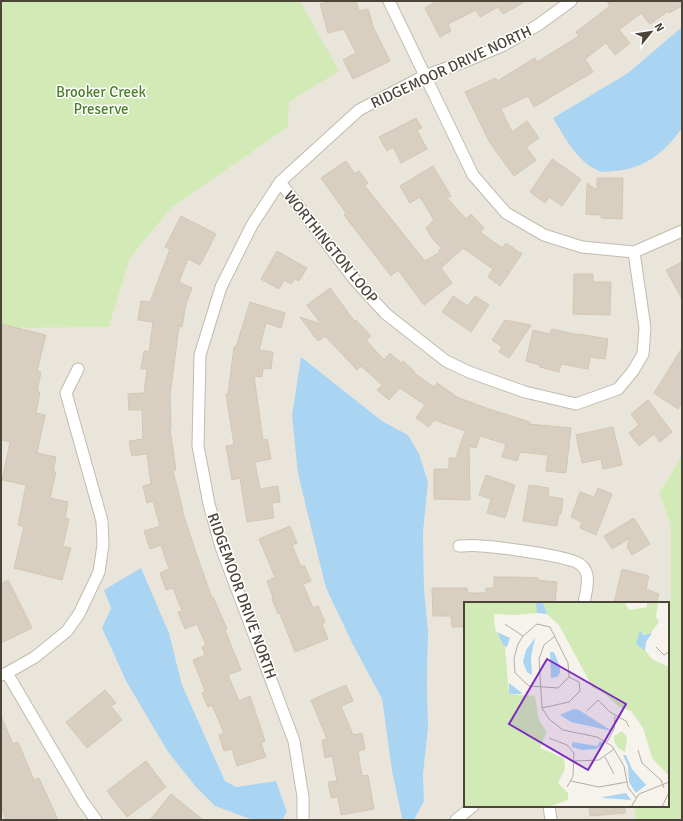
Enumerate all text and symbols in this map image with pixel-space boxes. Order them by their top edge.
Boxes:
north arrow [631,12,671,52]
text: N [652,21,667,34]
street label: RIDGEMOOR DRIVE NORTH [368,22,534,112]
park label: Brooker Creek Preserve [56,83,147,118]
street label: WORTHINGTON LOOP [280,187,382,307]
street label: RIDGEMOOR DRIVE NORTH [204,511,280,681]
inset map [464,602,669,807]

